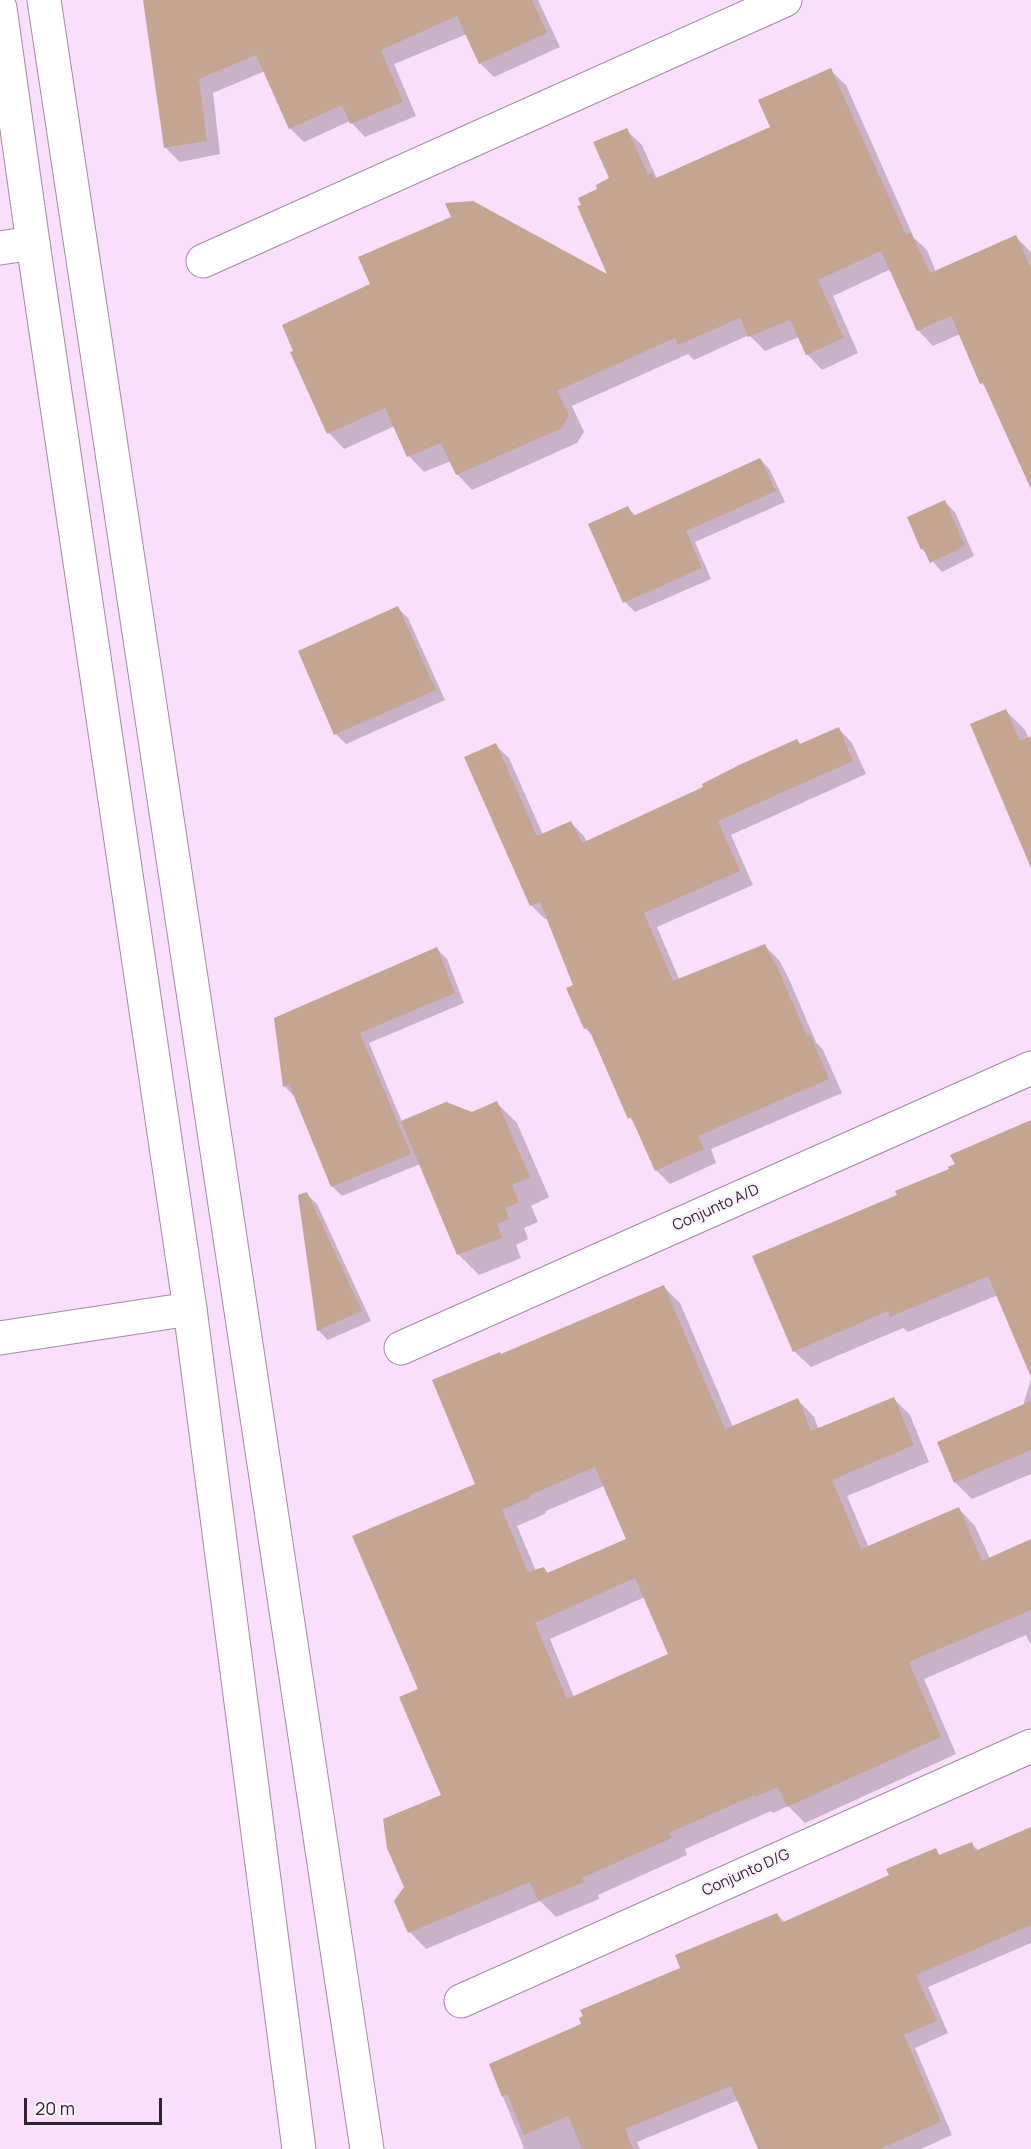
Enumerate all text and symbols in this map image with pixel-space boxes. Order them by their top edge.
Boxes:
street label: Conjunto A/D [670,1181,762,1235]
street label: Conjunto D/G [699,1846,793,1900]
scale bar [27,2086,165,2124]
text: 20 m [35,2096,75,2120]

